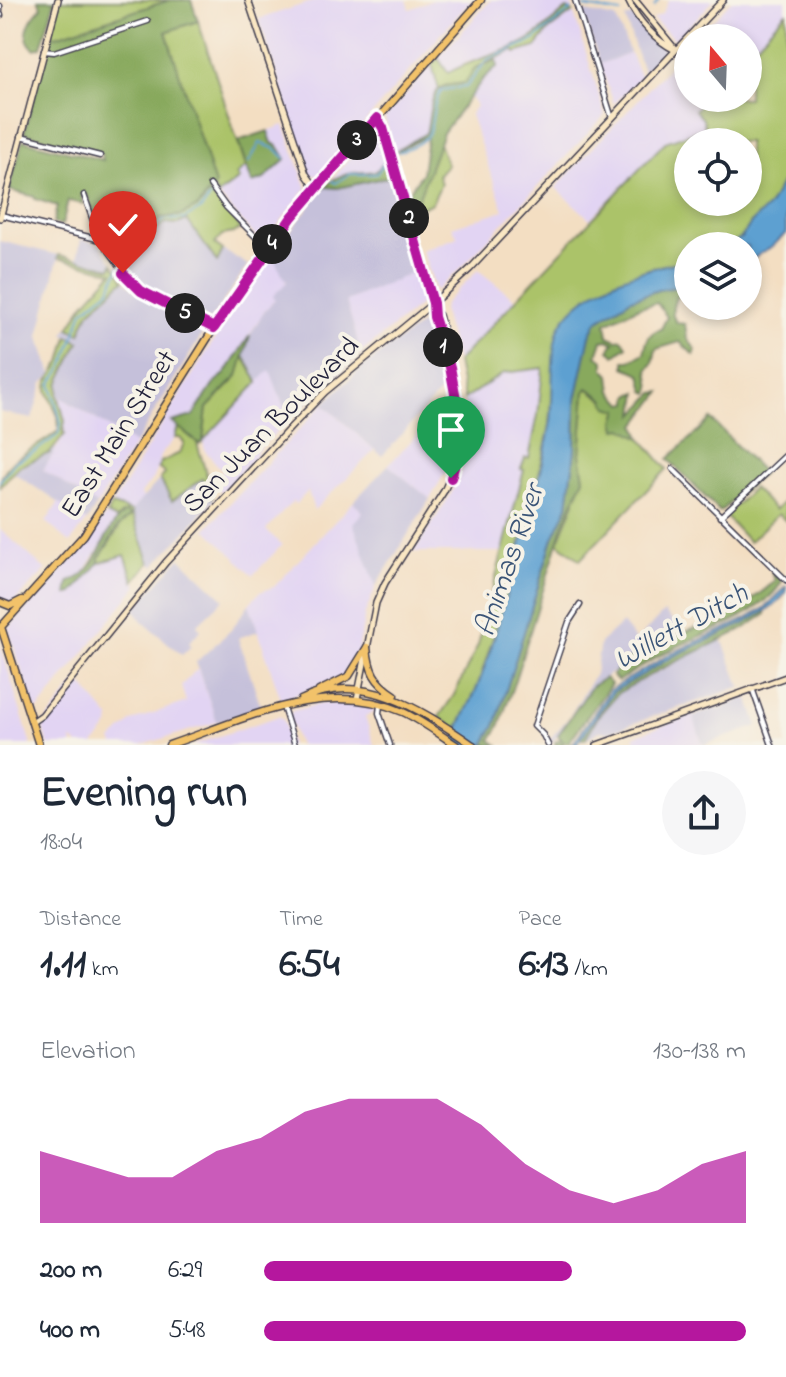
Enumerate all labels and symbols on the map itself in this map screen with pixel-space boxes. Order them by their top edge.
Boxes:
north arrow [674,24,762,112]
pin: 3 [337,120,377,160]
pin [89,191,157,273]
pin: 2 [389,198,429,238]
pin: 4 [252,224,292,264]
pin: 5 [165,293,205,333]
pin: 1 [423,327,463,367]
street label: San Juan Boulevard [174,328,370,524]
street label: East Main Street [52,343,188,527]
pin [417,396,485,478]
water label: Animas River [464,476,559,643]
water label: Willett Ditch [607,573,757,683]

